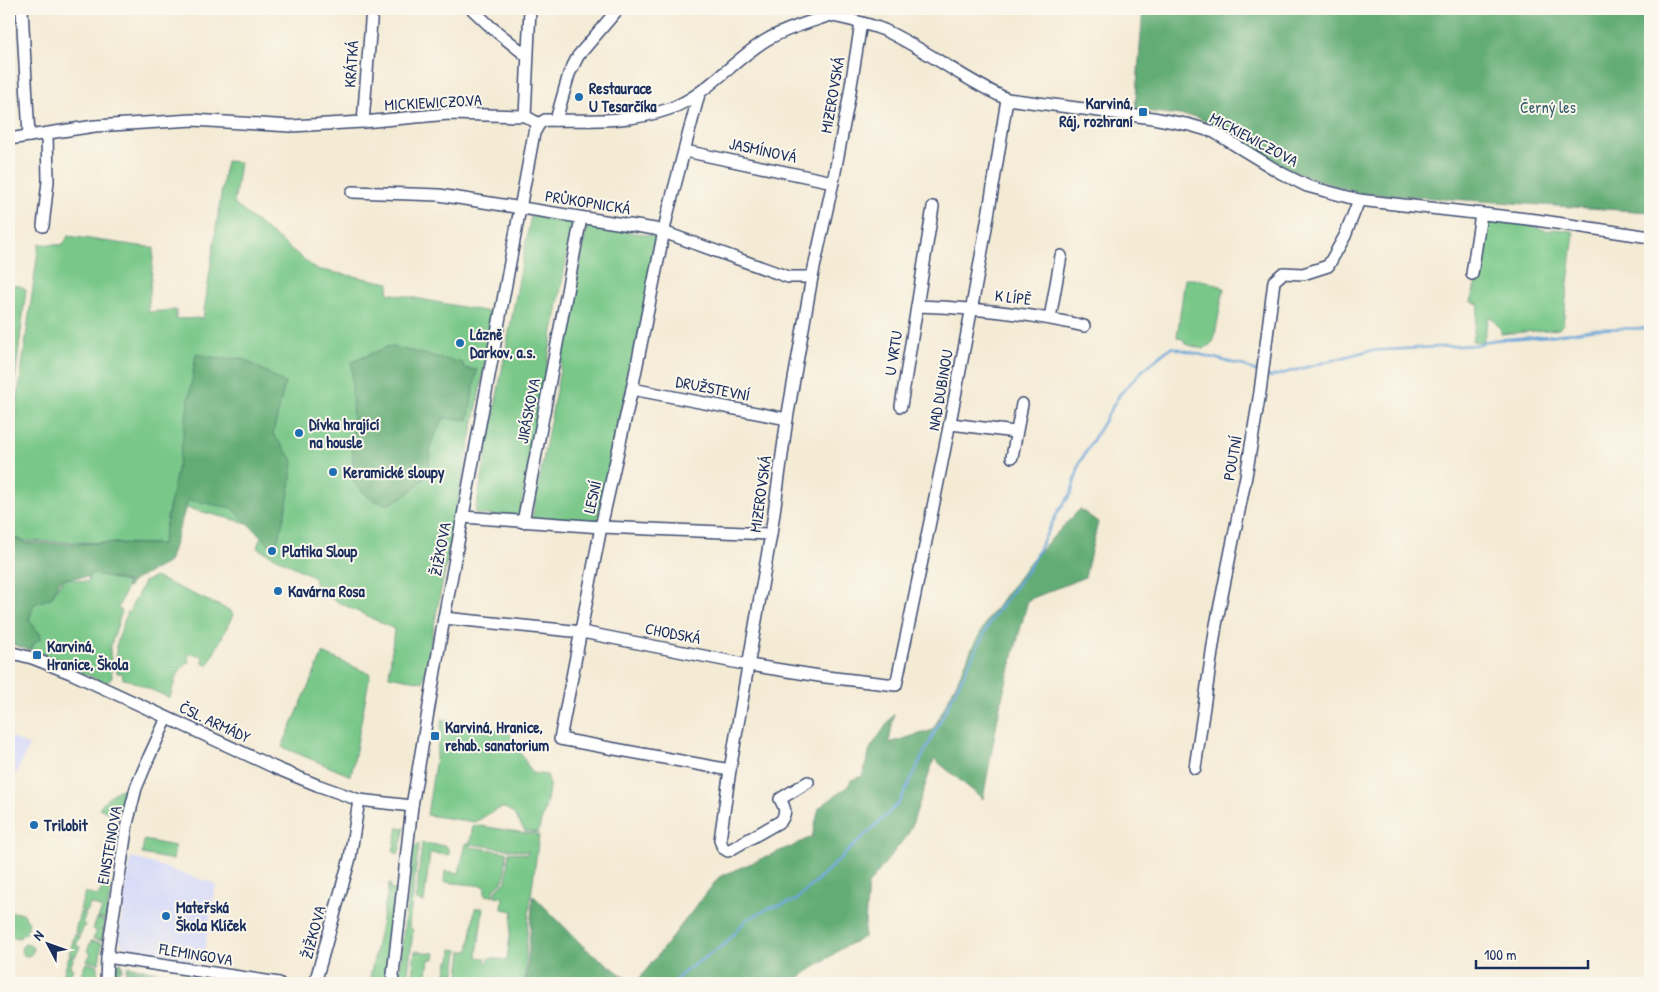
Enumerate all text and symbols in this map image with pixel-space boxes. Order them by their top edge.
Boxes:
street label: KRÁTKÁ [338,40,364,88]
street label: MIZEROVSKÁ [814,55,850,135]
place label: Restaurace U Tesarčíka [589,77,657,117]
street label: MICKIEWICZOVA [384,88,482,116]
marker: Restaurace U Tesarčíka [573,91,585,103]
place label: Karviná, Ráj, rozhraní [1059,92,1133,132]
park label: Černý les [1520,96,1576,118]
marker: Karviná, Ráj, rozhraní [1137,106,1149,118]
street label: MICKIEWICZOVA [1206,106,1302,172]
street label: JASMÍNOVÁ [727,132,799,168]
street label: PRŮKOPNICKÁ [544,184,632,220]
street label: K LÍPĚ [994,284,1032,310]
place label: Lázně Darkov, a.s. [470,323,536,363]
street label: U VRTU [879,329,907,377]
marker: Lázně Darkov, a.s. [454,337,466,349]
street label: NAD DUBINOU [922,347,958,432]
street label: DRUŽSTEVNÍ [674,370,752,406]
street label: JIRÁSKOVA [511,376,545,446]
place label: Dívka hrající na housle [309,413,380,453]
marker: Dívka hrající na housle [293,427,305,439]
street label: POUTNÍ [1217,434,1247,482]
street label: MIZEROVSKÁ [744,454,776,534]
place label: Keramické sloupy [343,461,445,484]
marker: Keramické sloupy [327,466,339,478]
street label: LESNÍ [578,478,606,515]
street label: ŽIŽKOVA [424,520,456,578]
place label: Platika Sloup [282,540,357,563]
marker: Platika Sloup [266,545,278,557]
place label: Kavárna Rosa [288,580,366,602]
marker: Kavárna Rosa [272,585,284,597]
street label: CHODSKÁ [643,617,703,649]
place label: Karviná, Hranice, Škola [47,635,129,675]
marker: Karviná, Hranice, Škola [31,649,43,661]
street label: ČSL. ARMÁDY [176,696,254,748]
place label: Karviná, Hranice, rehab. sanatorium [445,716,549,756]
marker: Karviná, Hranice, rehab. sanatorium [429,730,441,742]
street label: EINSTEINOVA [91,804,127,886]
place label: Trilobit [43,814,88,836]
marker: Trilobit [28,819,40,831]
place label: Mateřská Škola Klíček [176,896,246,936]
street label: ŽIŽKOVA [295,903,331,961]
marker: Mateřská Škola Klíček [160,910,172,922]
north arrow [22,920,72,970]
text: N [28,926,48,944]
street label: FLEMINGOVA [157,937,235,971]
scale bar [1476,937,1589,969]
text: 100 m [1484,944,1517,965]

